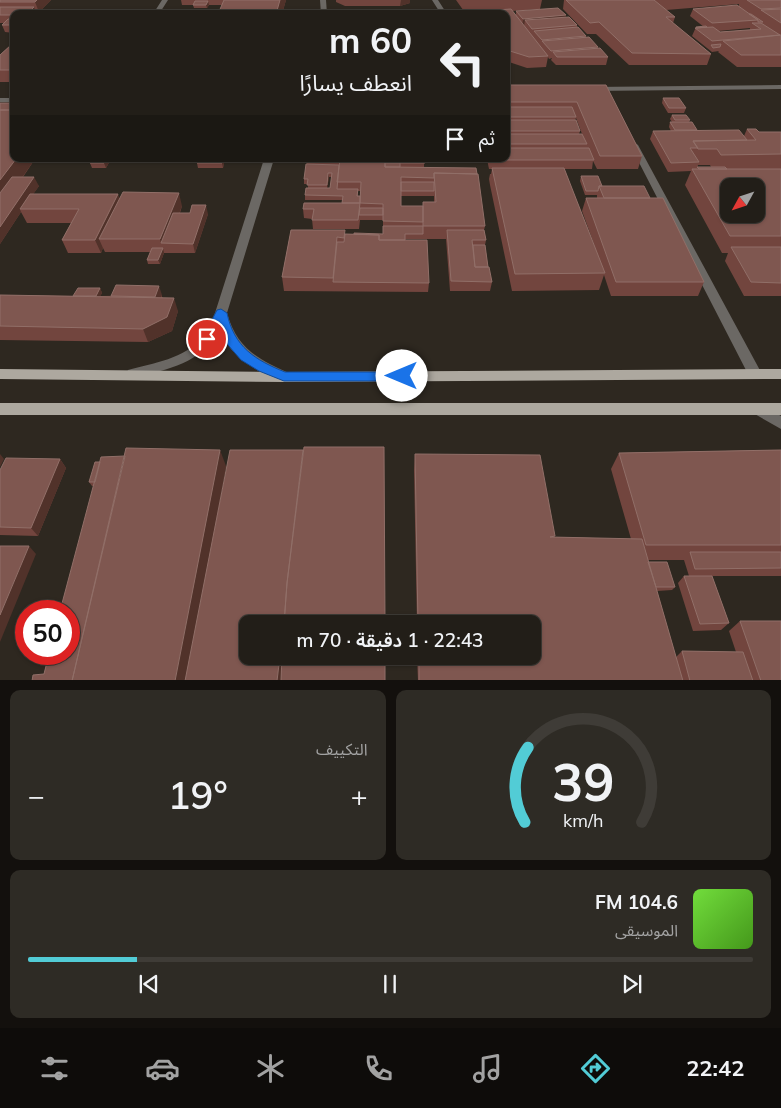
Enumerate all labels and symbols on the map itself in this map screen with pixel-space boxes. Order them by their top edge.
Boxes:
north arrow [720,178,765,222]
pin [186,318,228,360]
position arrow [375,349,427,401]
speed limit sign: 50 [15,600,80,665]

